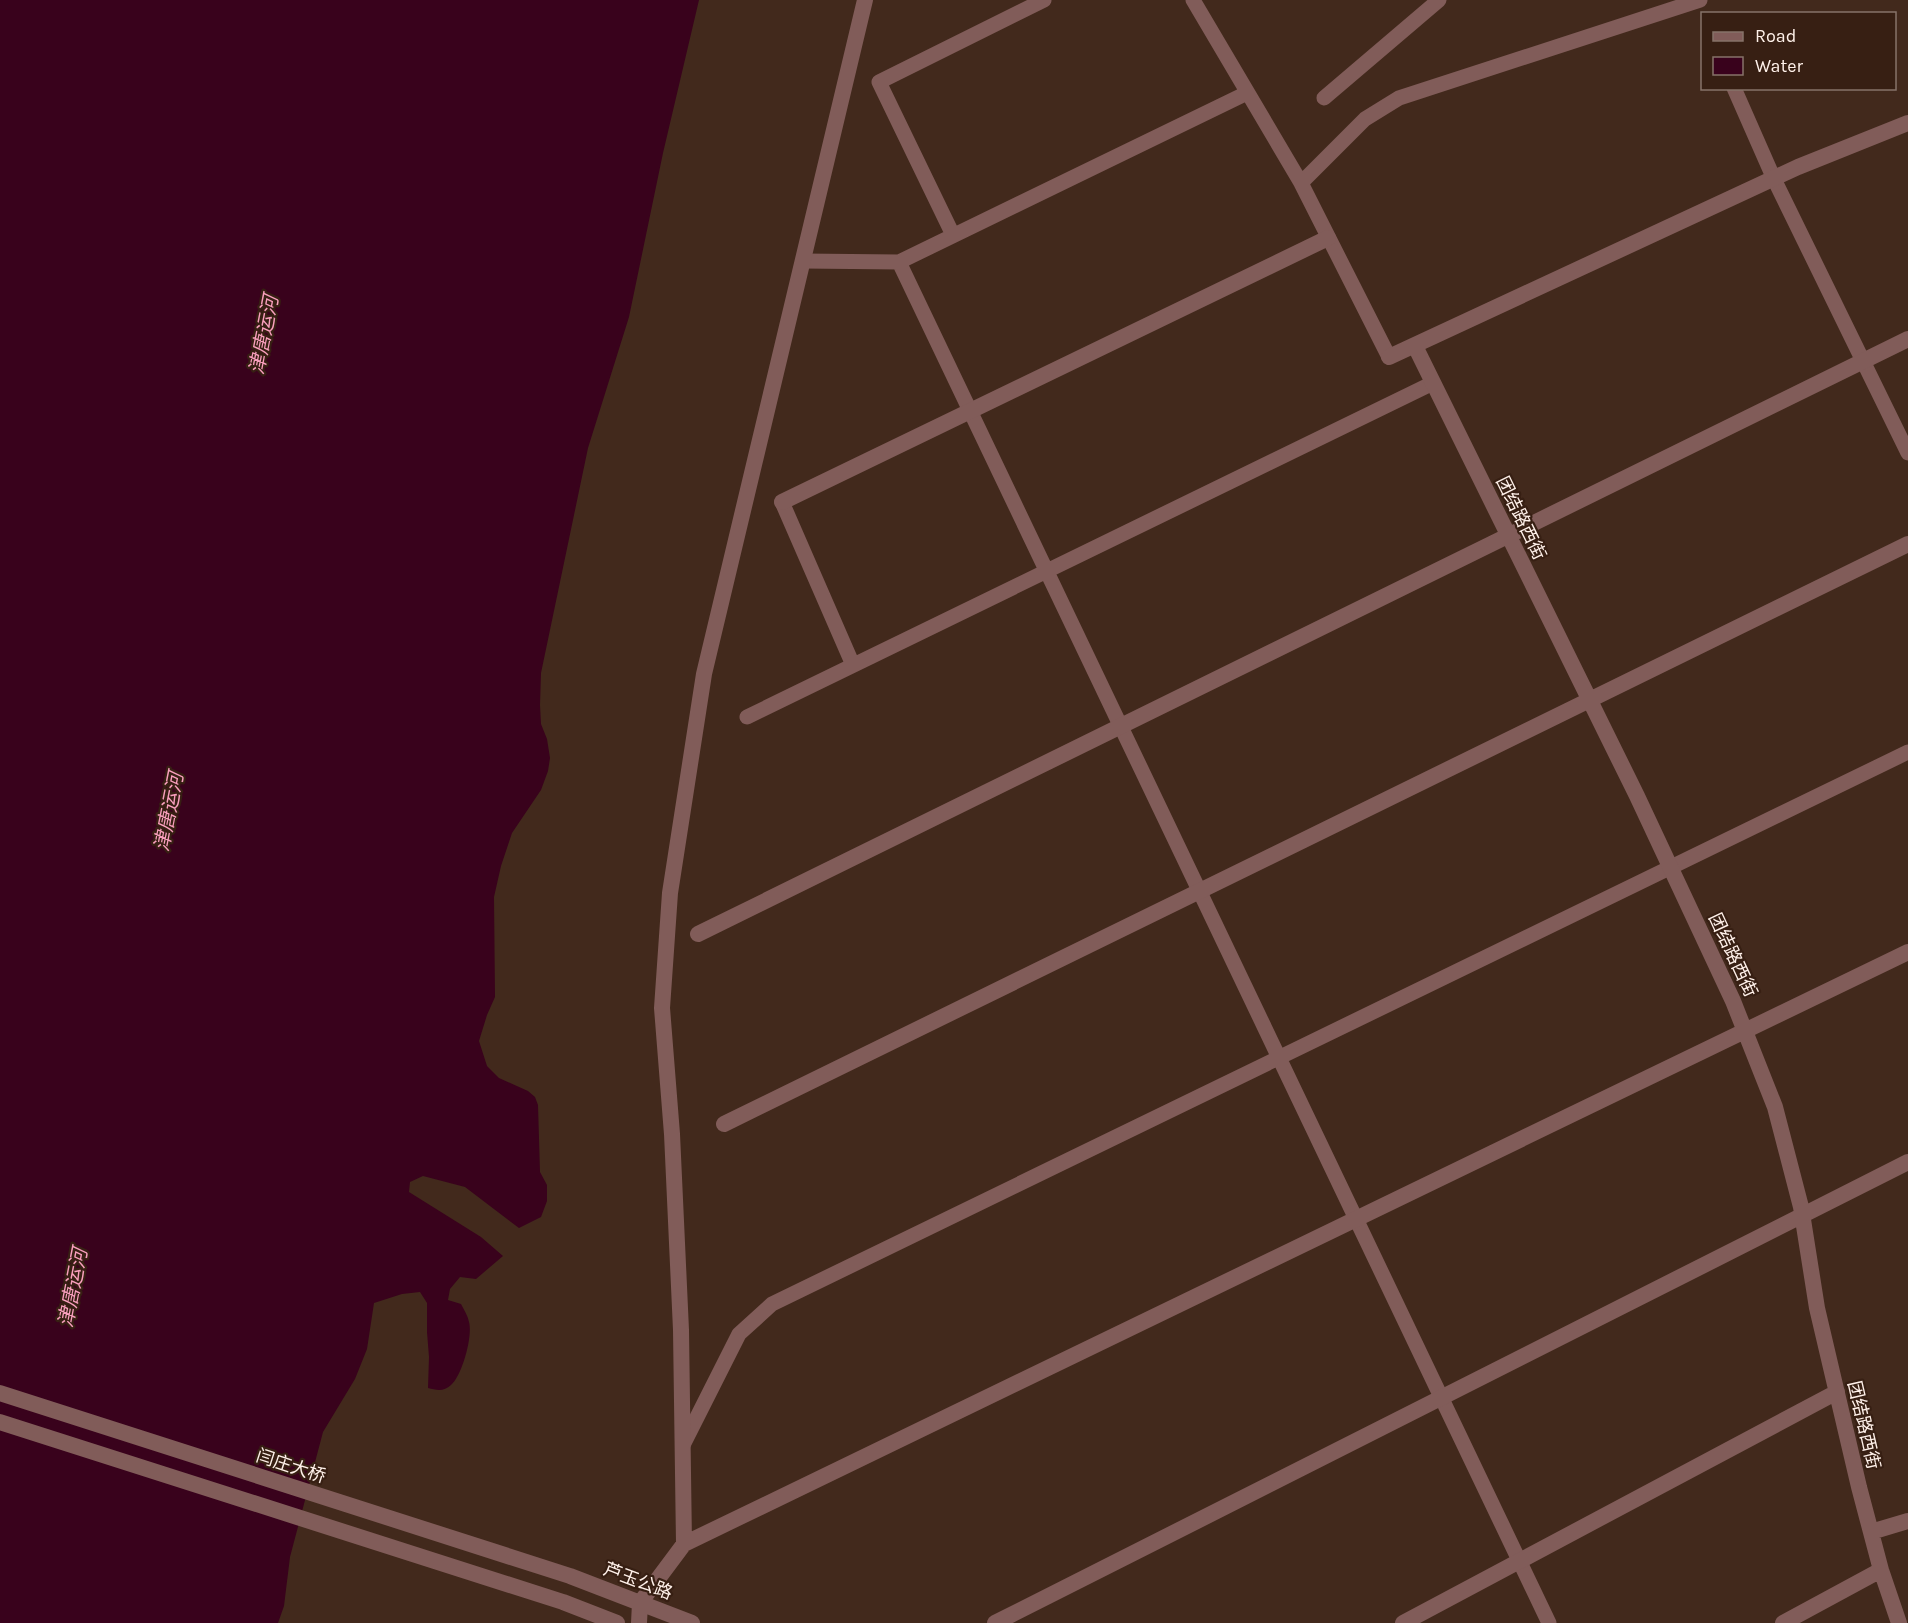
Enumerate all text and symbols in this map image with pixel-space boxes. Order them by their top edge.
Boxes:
legend [1701,12,1896,90]
text: Road [1755,25,1796,47]
text: Water [1755,55,1803,77]
water label: 津唐运河 [245,290,284,376]
street label: 团结路西街 [1491,473,1551,563]
water label: 津唐运河 [150,767,189,853]
street label: 团结路西街 [1704,910,1762,1000]
water label: 津唐运河 [54,1243,93,1329]
street label: 团结路西街 [1843,1379,1885,1471]
street label: 闫庄大桥 [253,1444,329,1488]
street label: 芦玉公路 [600,1558,676,1604]

